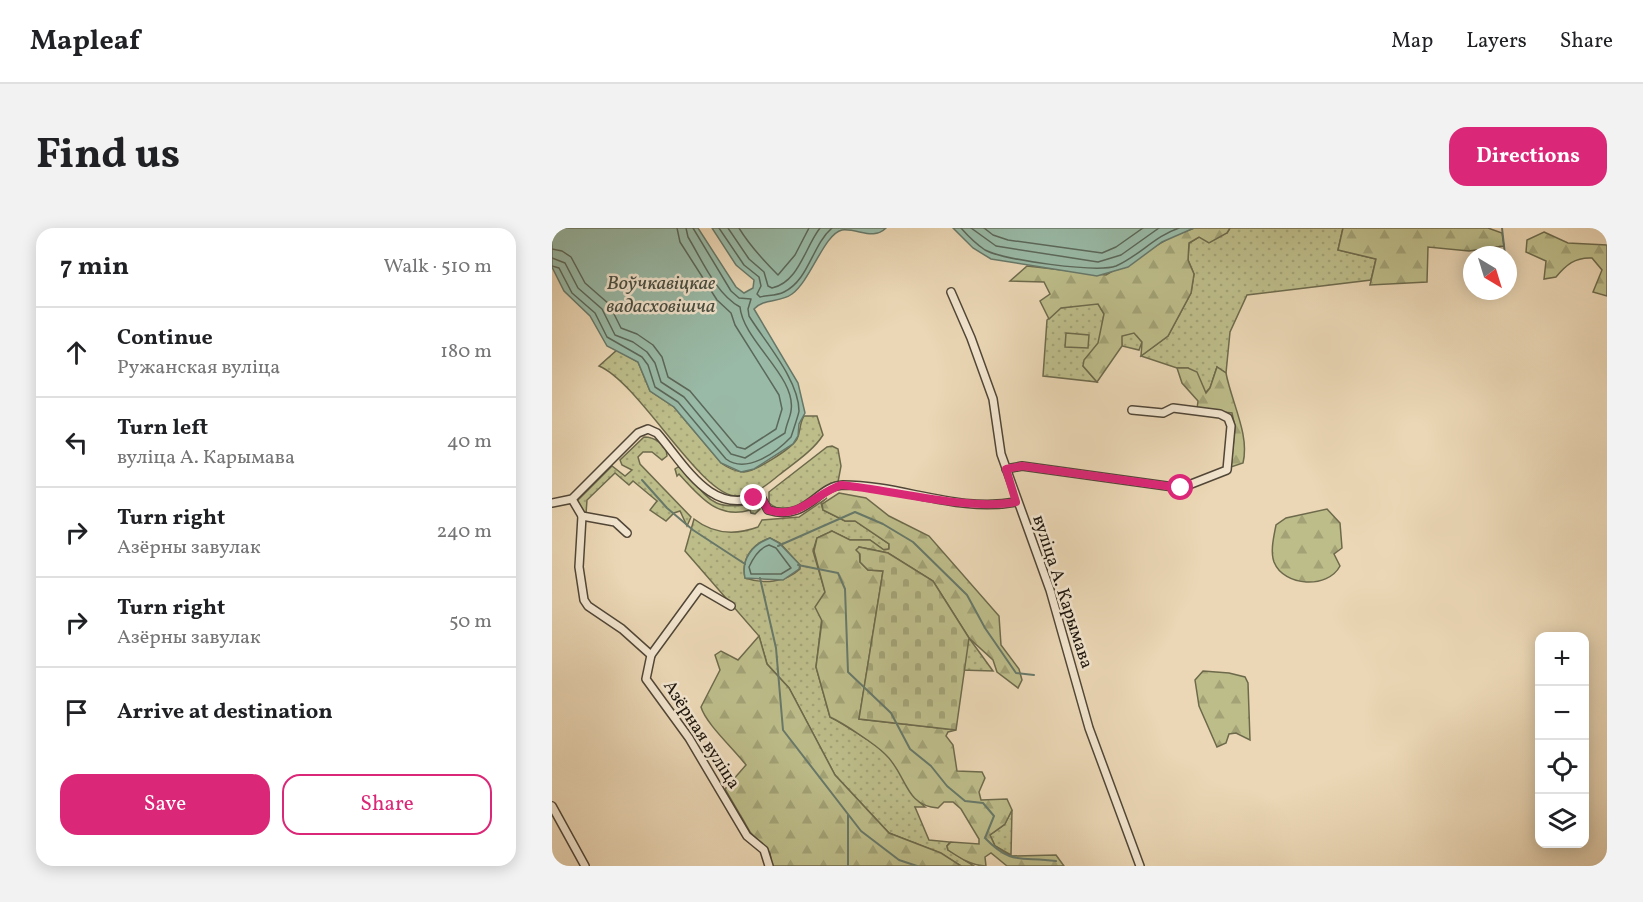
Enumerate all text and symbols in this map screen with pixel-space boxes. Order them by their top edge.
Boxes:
text: Mapleaf [30,22,140,61]
text: Map [1391,27,1433,56]
text: Layers [1466,27,1527,56]
text: Share [1560,27,1613,56]
text: Find us [36,127,180,186]
button: Directions [1449,127,1607,186]
north arrow [1463,246,1517,300]
text: 7 min [60,249,129,285]
text: Walk · 510 m [383,253,492,281]
water label: Воўчкавіцкае вадасховішча [607,270,716,321]
text: Continue [117,323,213,354]
icon: ahead [60,336,93,369]
text: 180 m [440,338,492,366]
text: Ружанская вуліца [117,354,280,382]
text: Turn left [117,413,208,444]
icon: left [60,426,93,459]
text: 40 m [447,428,492,456]
text: вуліца А. Карымава [117,444,295,472]
route start [1167,474,1193,500]
route end [740,484,766,510]
text: Turn right [117,503,225,534]
street label: вуліца А. Карымава [1025,512,1099,672]
icon: right [60,516,93,549]
text: 240 m [437,518,492,546]
text: Азёрны завулак [117,534,261,562]
text: Turn right [117,593,225,624]
icon: right [60,606,93,639]
text: 50 m [449,608,492,636]
text: Азёрны завулак [117,624,261,652]
map controls [1535,632,1589,848]
button: + [1535,632,1589,686]
street label: Азёрная вуліца [656,676,746,794]
button: − [1535,686,1589,740]
icon: arrive [60,696,93,729]
text: Arrive at destination [117,697,333,728]
button: locate [1535,740,1589,794]
button: Save [60,774,270,835]
button: Share [282,774,492,835]
button: layers [1535,794,1589,848]

